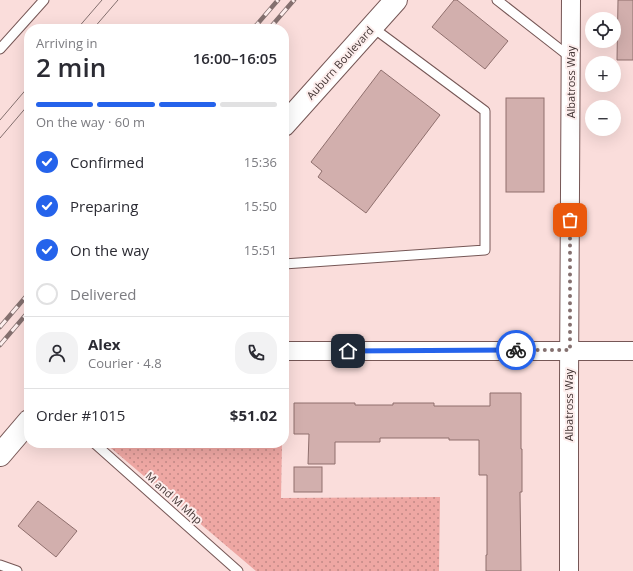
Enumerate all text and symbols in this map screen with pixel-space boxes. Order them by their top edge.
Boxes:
map controls [585,12,621,136]
button: locate [585,12,621,48]
street label: Auburn Boulevard [303,23,376,102]
text: Arriving in [36,34,98,52]
street label: Albatross Way [563,45,578,118]
text: 16:00–16:05 [193,48,277,68]
text: 2 min [36,49,106,85]
button: + [585,56,621,92]
button: − [585,100,621,136]
text: On the way · 60 m [36,113,145,131]
icon: check [36,151,58,173]
text: Confirmed [70,152,144,172]
text: 15:36 [244,153,277,171]
icon: check [36,195,58,217]
text: Preparing [70,196,138,216]
text: 15:50 [244,197,277,215]
pin [553,203,587,237]
icon: bag [559,209,581,231]
icon: check [36,239,58,261]
text: On the way [70,240,149,260]
text: 15:51 [244,241,277,259]
text: Delivered [70,284,137,304]
courier [496,330,536,370]
button: person [36,332,78,374]
button: phone [235,332,277,374]
text: Alex [88,334,120,354]
pin [331,334,365,368]
icon: bike [505,339,527,361]
icon: home [337,340,359,362]
text: Courier · 4.8 [88,354,162,372]
street label: Albatross Way [561,368,576,441]
text: Order #1015 [36,405,125,425]
text: $51.02 [230,405,277,425]
street label: M and M Mhp [143,468,206,527]

